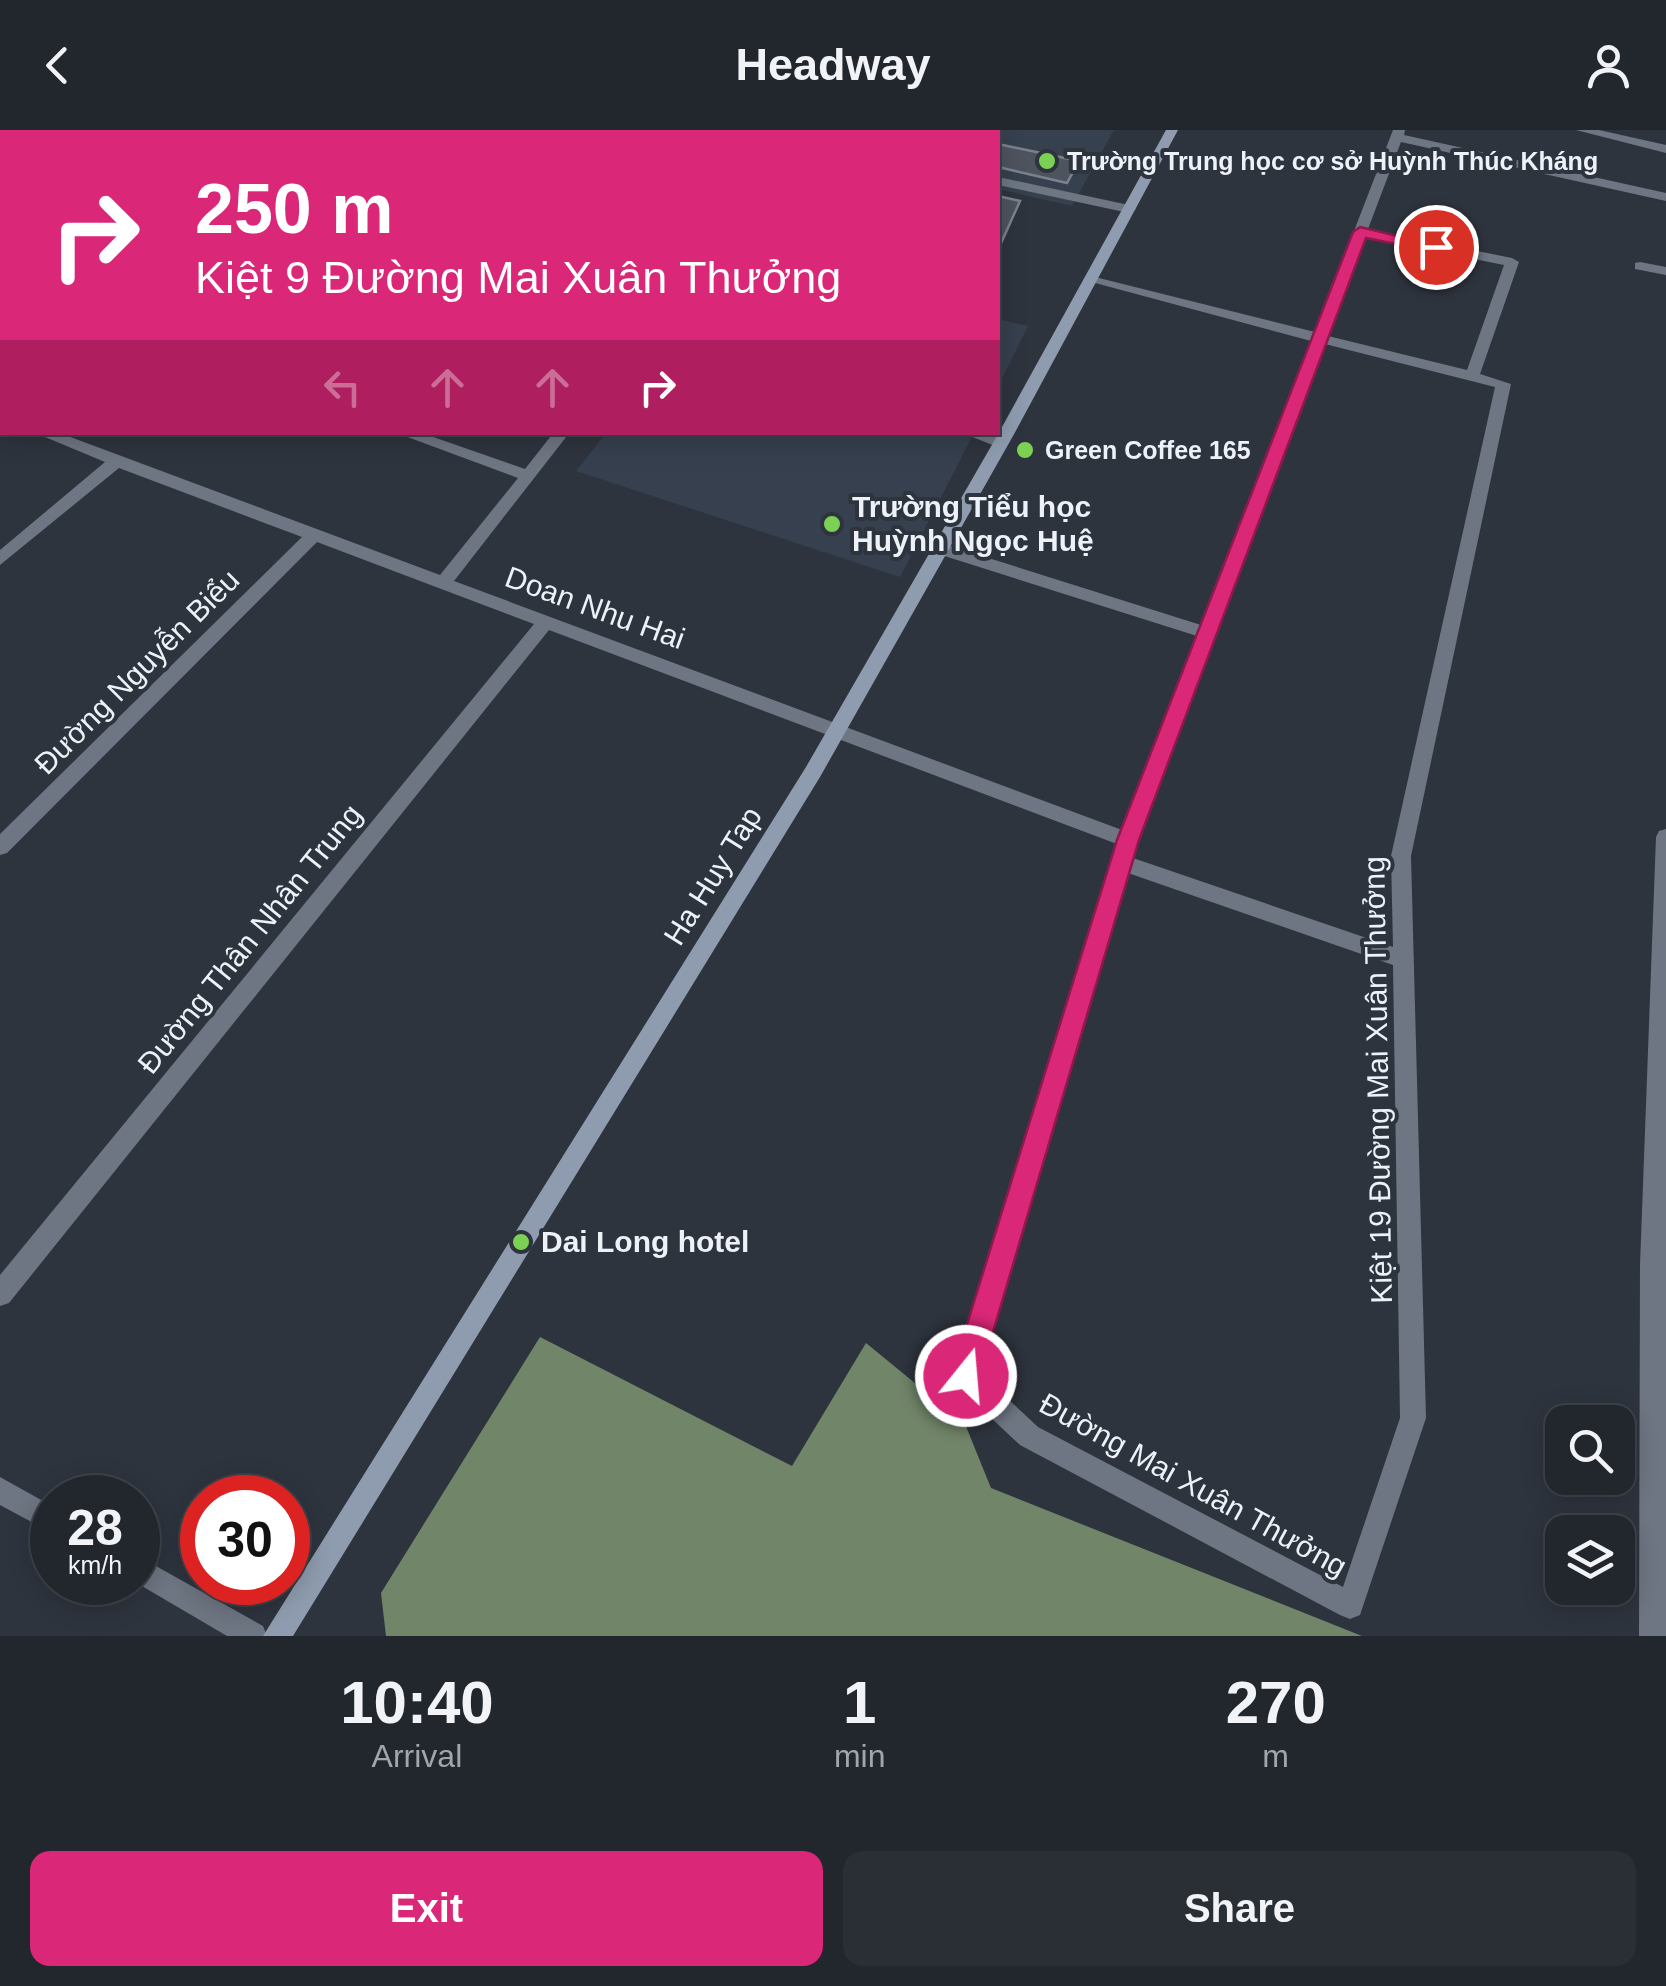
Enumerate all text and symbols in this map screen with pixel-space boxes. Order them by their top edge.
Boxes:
icon: back [30,38,85,93]
icon: person [1581,38,1636,93]
text: Headway [735,39,931,90]
place label: Trường Trung học cơ sở Huỳnh Thúc Kháng [1067,147,1598,175]
marker: Trường Trung học cơ sở Huỳnh Thúc Kháng [1036,150,1058,172]
icon: right [30,170,160,300]
text: 250 m [195,170,393,248]
pin [1394,205,1479,290]
icon: arrive [1409,220,1464,275]
text: Kiệt 9 Đường Mai Xuân Thưởng [195,252,841,303]
icon: left [315,360,370,415]
icon: ahead [420,360,475,415]
icon: ahead [525,360,580,415]
icon: right [630,360,685,415]
place label: Green Coffee 165 [1045,436,1251,464]
marker: Green Coffee 165 [1014,439,1036,461]
place label: Trường Tiểu học Huỳnh Ngọc Huệ [852,490,1094,557]
marker: Trường Tiểu học Huỳnh Ngọc Huệ [821,513,843,535]
street label: Doan Nhu Hai [501,560,689,655]
street label: Đường Nguyễn Biểu [28,563,246,781]
street label: Đường Thân Nhân Trung [131,798,368,1080]
street label: Ha Huy Tap [657,801,768,951]
street label: Kiệt 19 Đường Mai Xuân Thưởng [1357,856,1398,1304]
place label: Dai Long hotel [541,1225,749,1258]
marker: Dai Long hotel [510,1231,532,1253]
position arrow [914,1324,1018,1428]
street label: Đường Mai Xuân Thưởng [1034,1386,1352,1583]
map controls [1545,1405,1635,1605]
button: search [1545,1405,1635,1495]
speed limit sign: 30 [180,1475,310,1605]
text: 28 [67,1500,123,1556]
button: layers [1545,1515,1635,1605]
text: km/h [68,1551,122,1579]
text: 10:40 [340,1669,494,1736]
text: 1 [843,1669,876,1736]
text: 270 [1226,1669,1326,1736]
text: Arrival [372,1738,462,1774]
text: min [834,1738,885,1774]
text: m [1262,1738,1289,1774]
button: Exit [30,1851,823,1966]
button: Share [843,1851,1636,1966]

